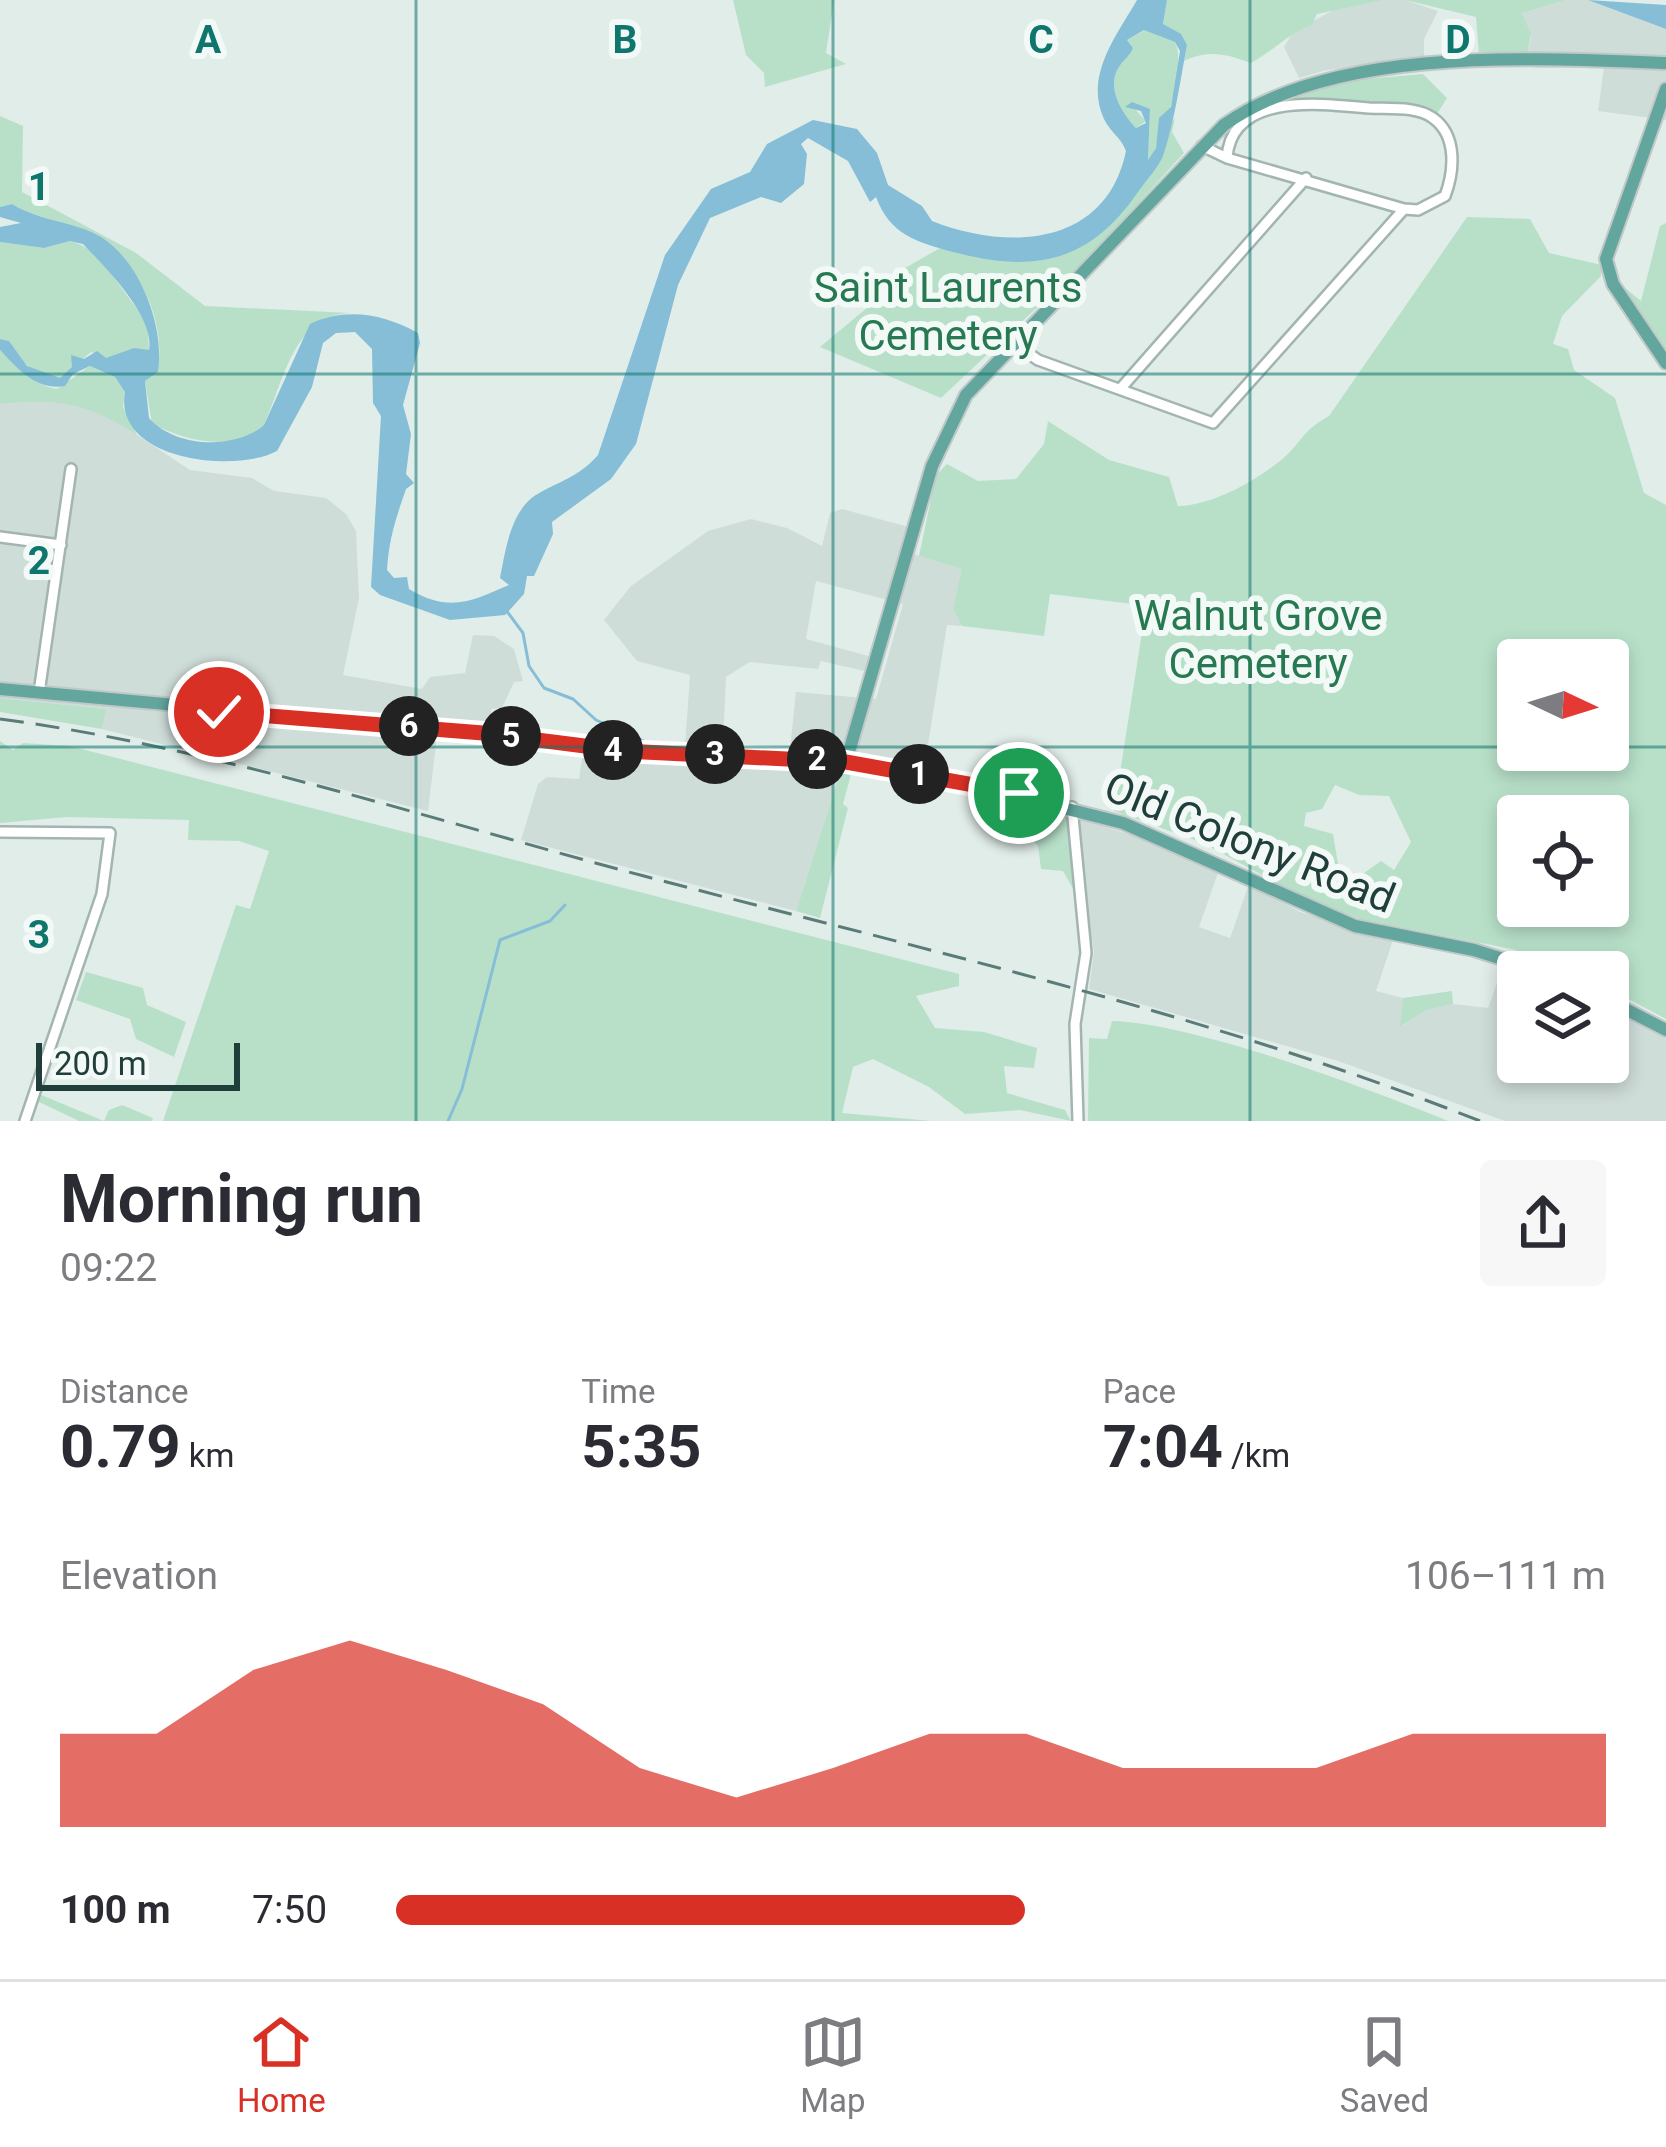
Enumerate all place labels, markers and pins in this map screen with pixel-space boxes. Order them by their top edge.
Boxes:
pin [168,661,270,763]
pin: 6 [379,696,439,756]
pin: 5 [481,706,541,766]
pin: 4 [583,720,643,780]
pin: 3 [685,724,745,784]
pin: 2 [787,729,847,789]
pin [968,742,1070,844]
pin: 1 [889,744,949,804]

